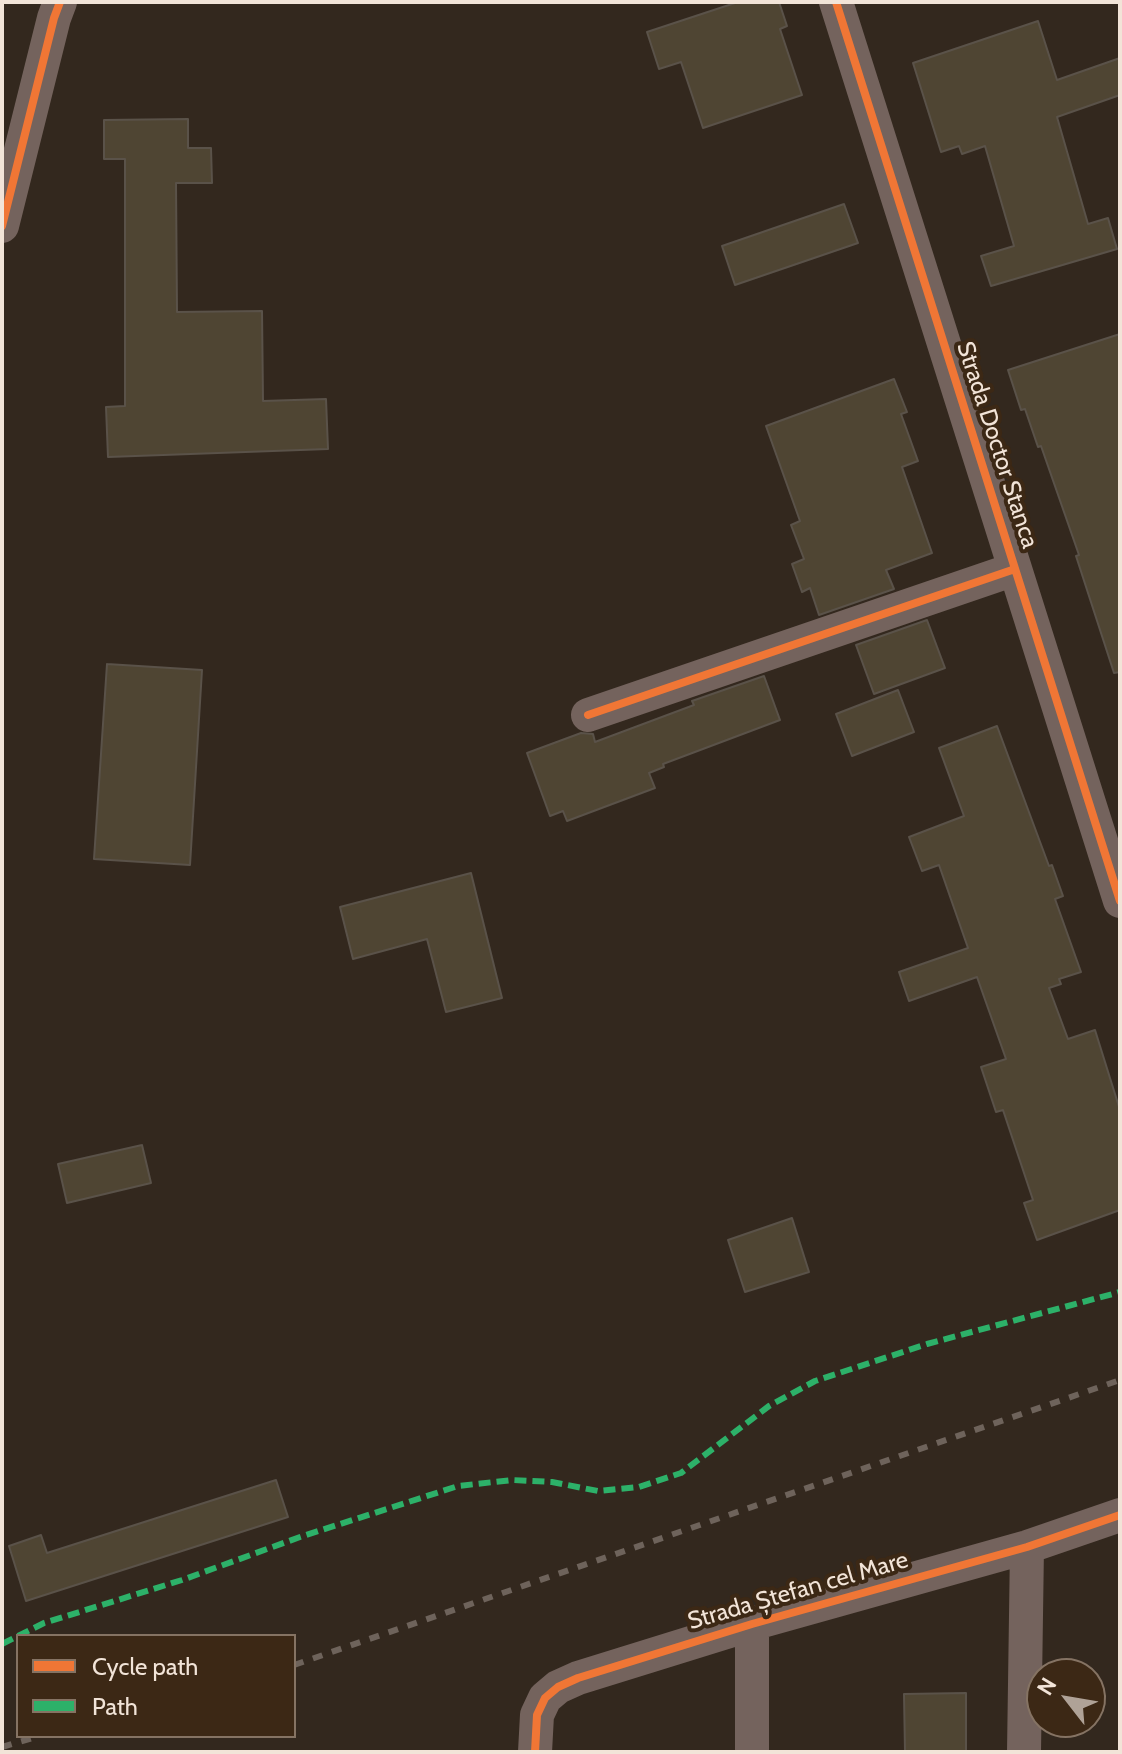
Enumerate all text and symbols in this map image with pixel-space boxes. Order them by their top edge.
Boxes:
street label: Strada Doctor Stanca [950,338,1044,552]
street label: Strada Ștefan cel Mare [685,1546,911,1636]
legend [16,1634,296,1738]
text: Cycle path [92,1652,198,1681]
north arrow [1026,1658,1106,1738]
text: N [1031,1673,1062,1700]
text: Path [92,1692,138,1721]

